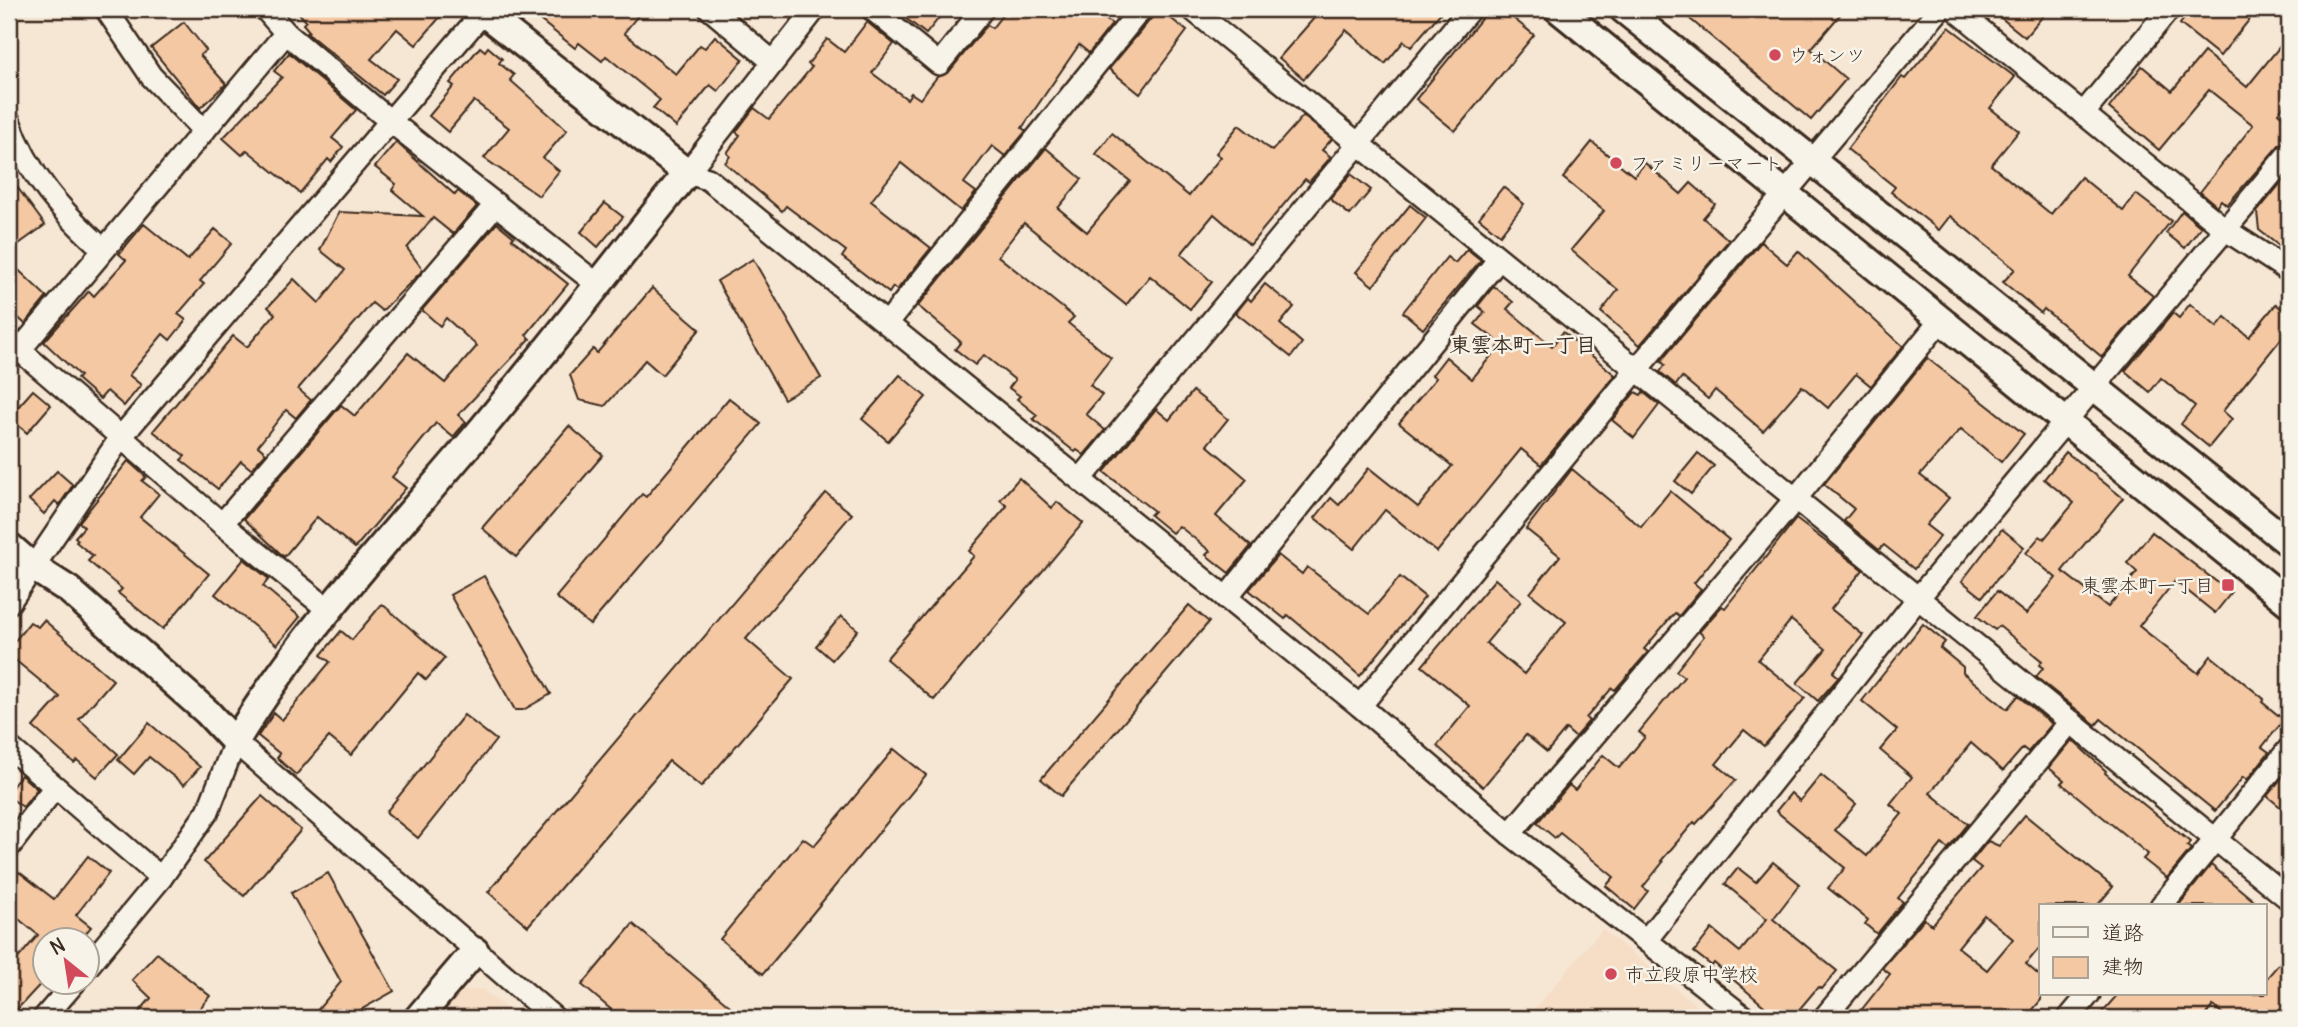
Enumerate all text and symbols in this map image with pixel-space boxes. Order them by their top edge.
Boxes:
place label: ウォンツ [1789,43,1865,67]
marker: ウォンツ [1767,47,1783,63]
place label: ファミリーマート [1630,151,1782,175]
marker: ファミリーマート [1608,155,1624,171]
district label: 東雲本町一丁目 [1450,331,1597,358]
place label: 東雲本町一丁目 [2081,573,2214,597]
marker: 東雲本町一丁目 [2220,577,2236,593]
legend [2039,904,2266,996]
text: 道路 [2102,919,2144,946]
north arrow [32,926,102,996]
text: N [46,933,69,960]
text: 建物 [2102,953,2144,980]
place label: 市立段原中学校 [1625,962,1758,986]
marker: 市立段原中学校 [1603,966,1619,982]

